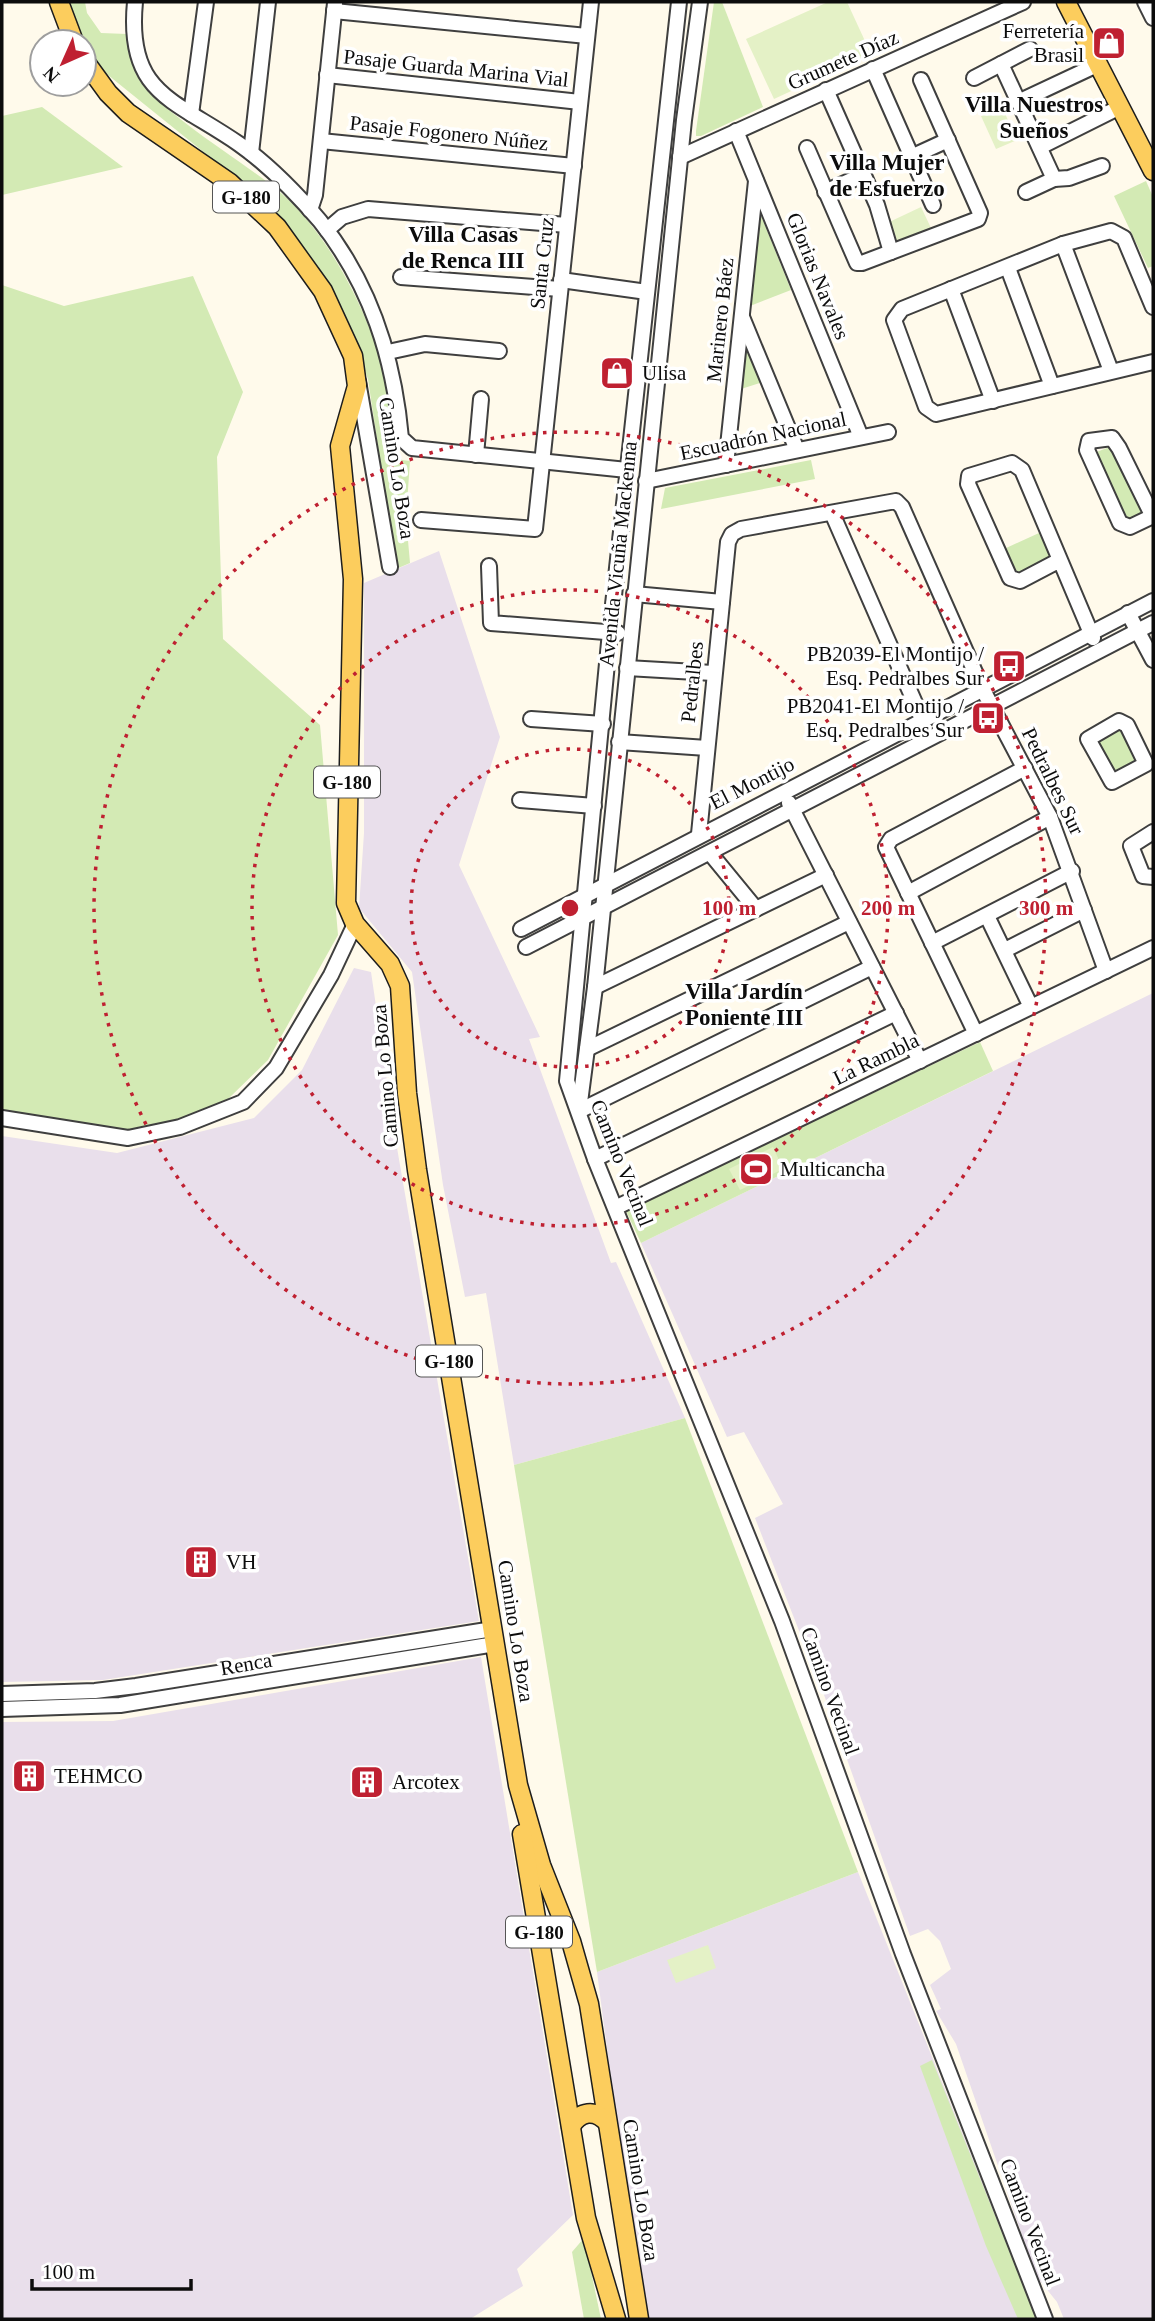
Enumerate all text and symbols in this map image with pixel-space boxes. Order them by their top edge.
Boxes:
place label: Ferretería Brasil [1002,19,1085,67]
shop icon: Ferretería Brasil [1090,24,1128,62]
street label: Grumete Díaz [784,25,902,95]
north arrow [28,28,98,98]
street label: Pasaje Guarda Marina Vial [342,44,570,92]
text: N [39,62,64,87]
district label: Villa Nuestros Sueños [965,92,1103,143]
street label: Pasaje Fogonero Núñez [349,111,549,155]
district label: Villa Mujer de Esfuerzo [829,150,945,201]
road number: G-180 [213,182,279,212]
street label: Glorias Navales [782,209,854,343]
street label: Santa Cruz [525,216,559,310]
district label: Villa Casas de Renca III [402,222,524,273]
street label: Marinero Báez [702,256,738,384]
shop icon: Ulisa [598,354,636,392]
place label: Ulisa [642,361,687,385]
street label: Camino Lo Boza [374,395,420,541]
street label: Escuadrón Nacional [678,407,849,465]
street label: Avenida Vicuña Mackenna [594,439,642,668]
street label: Pedralbes [676,640,708,724]
place label: PB2039-El Montijo / Esq. Pedralbes Sur [807,642,984,690]
bus stop icon: PB2039-El Montijo / Esq. Pedralbes Sur [990,647,1028,685]
place label: PB2041-El Montijo / Esq. Pedralbes Sur [787,694,964,742]
bus stop icon: PB2041-El Montijo / Esq. Pedralbes Sur [969,699,1007,737]
street label: Pedralbes Sur [1017,724,1089,838]
street label: El Montijo [706,752,798,814]
road number: G-180 [314,766,380,797]
centre of rings [558,896,582,920]
text: 100 m [702,896,757,920]
text: 200 m [861,896,916,920]
text: 300 m [1019,896,1074,920]
district label: Villa Jardín Poniente III [685,979,803,1030]
street label: Camino Lo Boza [367,1003,403,1149]
street label: La Rambla [829,1028,924,1090]
street label: Camino Vecinal [586,1096,658,1230]
sports icon: Multicancha [737,1150,775,1188]
place label: Multicancha [780,1157,886,1181]
road number: G-180 [416,1345,482,1376]
building icon: VH [182,1543,220,1581]
place label: VH [226,1550,256,1574]
street label: Camino Lo Boza [493,1558,539,1704]
street label: Camino Vecinal [796,1624,864,1758]
street label: Renca [218,1648,275,1680]
building icon: TEHMCO [10,1757,48,1795]
building icon: Arcotex [348,1763,386,1801]
place label: TEHMCO [54,1764,143,1788]
place label: Arcotex [392,1770,460,1794]
road number: G-180 [506,1916,572,1948]
street label: Camino Lo Boza [618,2117,664,2263]
street label: Camino Vecinal [995,2155,1065,2289]
scale bar [32,2248,191,2292]
text: 100 m [42,2260,95,2284]

